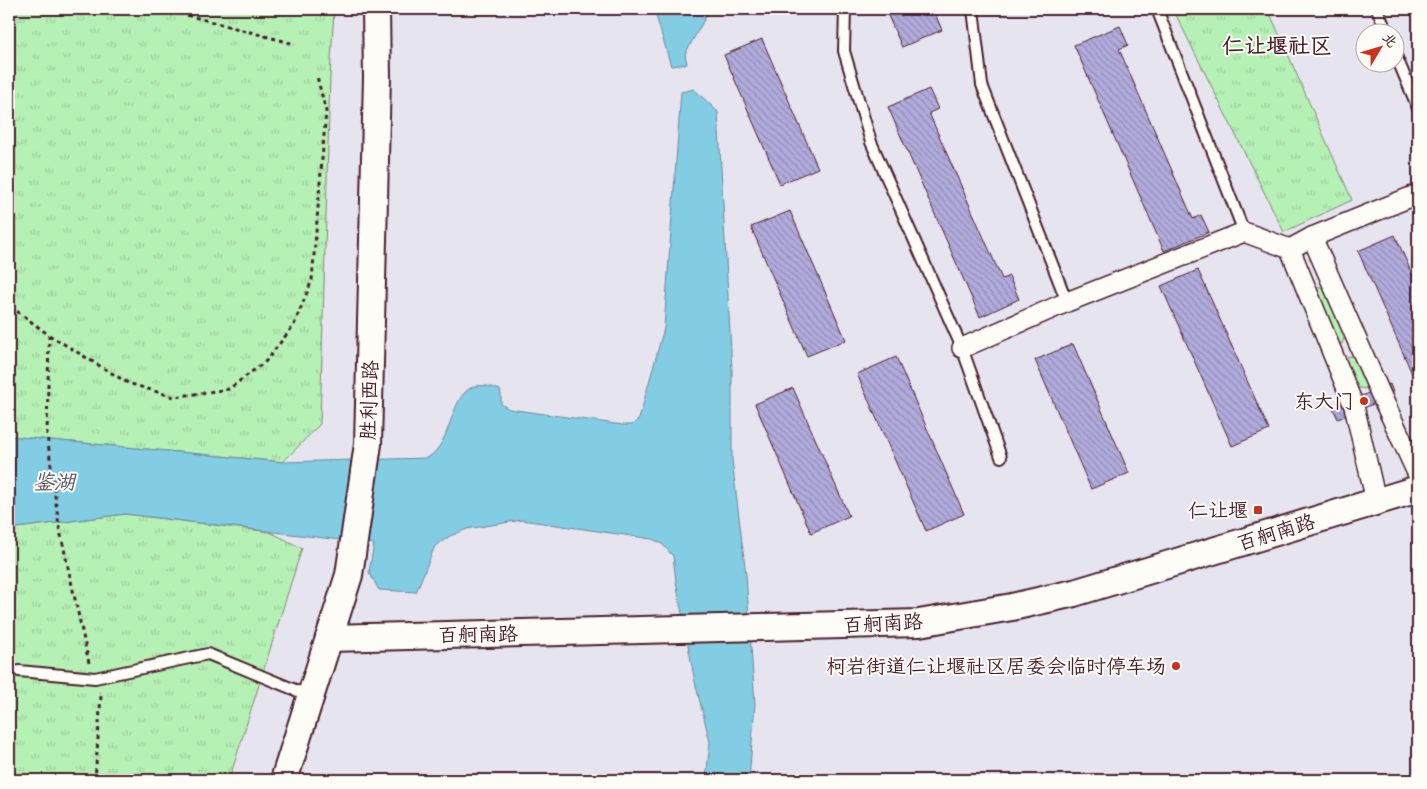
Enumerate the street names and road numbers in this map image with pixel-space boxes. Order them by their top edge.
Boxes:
street label: 胜利西路 [357,359,387,441]
street label: 百舸南路 [1235,509,1320,560]
street label: 百舸南路 [842,610,925,642]
street label: 百舸南路 [438,622,519,652]

